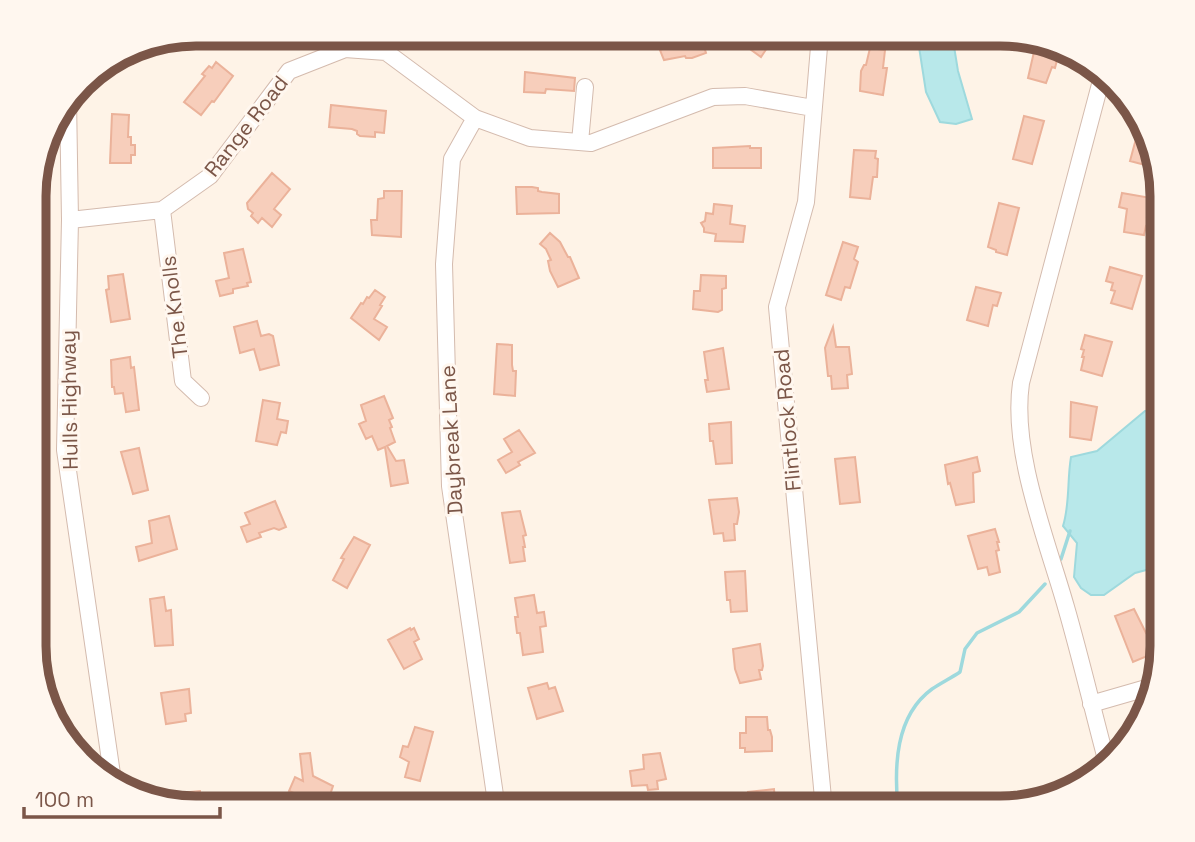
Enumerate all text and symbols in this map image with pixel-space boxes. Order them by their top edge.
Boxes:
street label: Range Road [198,70,294,182]
street label: The Knolls [154,254,194,360]
street label: Hulls Highway [54,330,84,470]
street label: Flintlock Road [767,348,807,492]
street label: Daybreak Lane [434,365,468,515]
scale bar [24,776,220,820]
text: 100 m [35,786,94,813]

